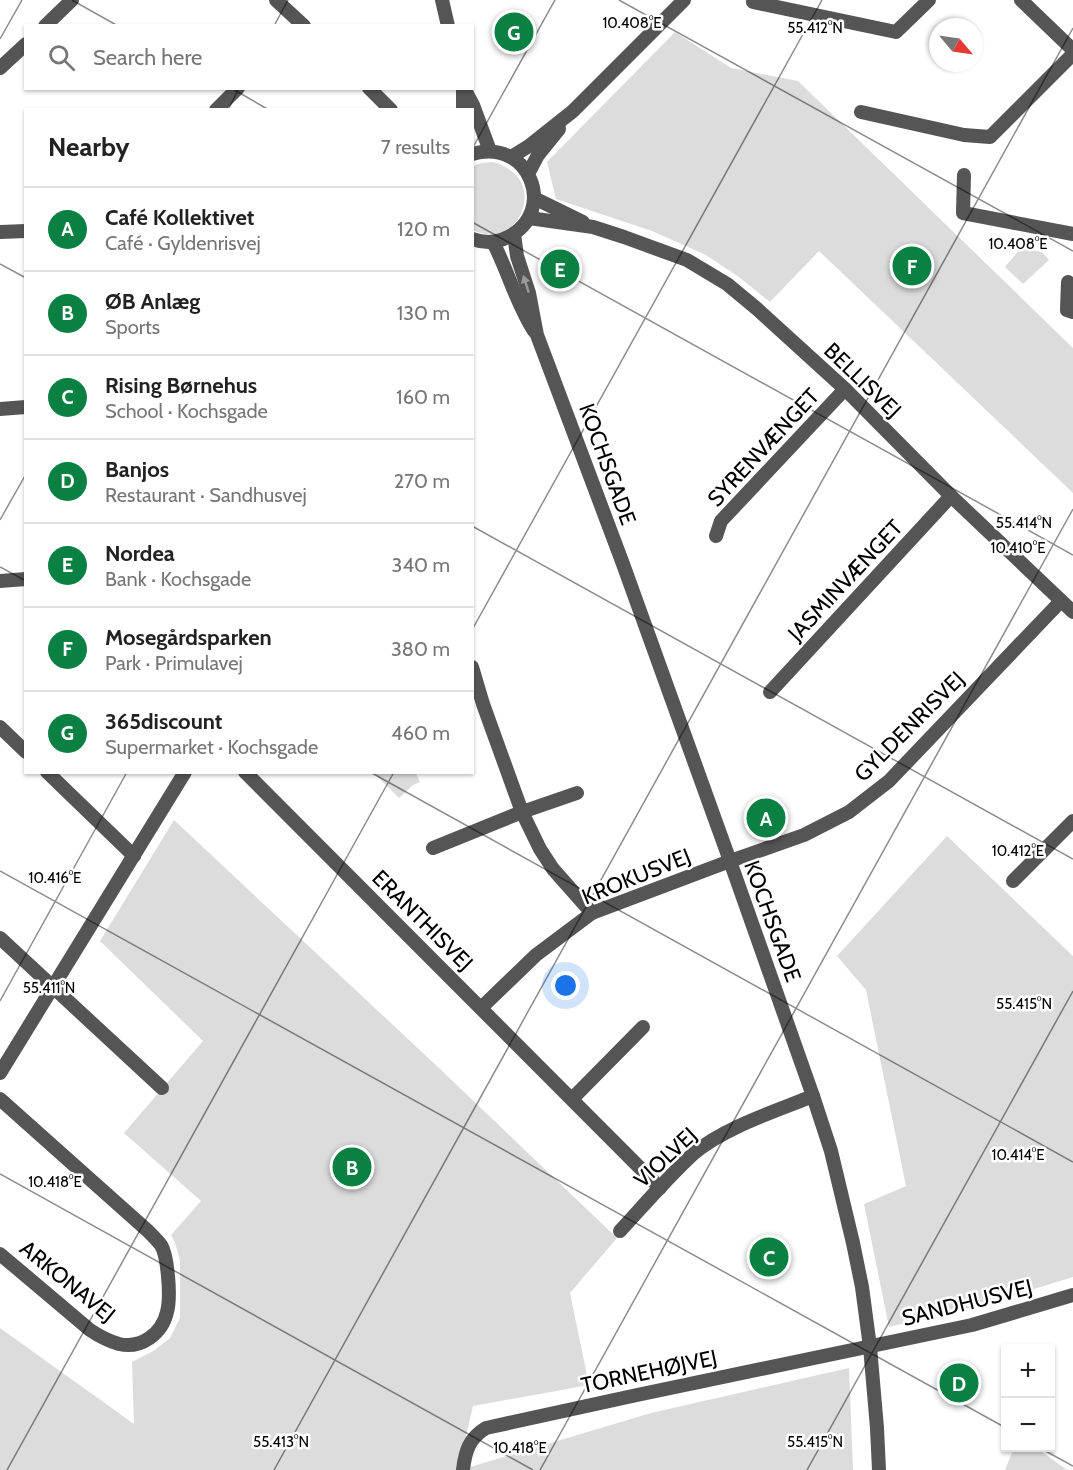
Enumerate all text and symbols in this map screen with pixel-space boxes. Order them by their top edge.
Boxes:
pin: G [494,9,534,54]
text: 10.408°E [602,14,662,32]
north arrow [929,18,983,72]
text: 55.412°N [787,19,843,37]
search box [24,24,474,90]
icon: search [45,41,78,74]
text: Search here [93,44,202,71]
text: Nearby [48,131,129,163]
text: 7 results [381,135,450,159]
text: Café Kollektivet [105,204,254,231]
text: A [61,217,74,241]
text: 120 m [397,217,450,241]
text: Café · Gyldenrisvej [105,231,261,255]
text: 10.408°E [988,235,1048,253]
pin: F [892,244,932,288]
pin: E [540,246,580,292]
one-way arrow [521,275,531,293]
text: ØB Anlæg [105,288,200,315]
text: B [61,301,74,325]
text: 130 m [397,301,450,325]
text: Sports [105,315,160,339]
street label: BELLISVEJ [818,337,907,424]
text: Rising Børnehus [105,372,257,399]
street label: SYRENVÆNGET [702,382,825,512]
text: C [61,385,74,409]
text: 160 m [396,385,450,409]
text: School · Kochsgade [105,399,268,423]
street label: KOCHSGADE [573,400,642,529]
text: Banjos [105,456,169,483]
text: D [60,469,75,493]
text: 270 m [394,469,450,493]
text: Restaurant · Sandhusvej [105,483,307,507]
street label: JASMINVÆNGET [782,514,909,647]
text: 55.414°N [996,514,1052,532]
text: 10.410°E [991,539,1045,557]
text: Nordea [105,540,175,567]
text: E [62,553,73,577]
text: 340 m [392,553,450,577]
text: Bank · Kochsgade [105,567,251,591]
text: Mosegårdsparken [105,624,272,651]
text: F [62,637,73,661]
text: 380 m [391,637,450,661]
text: Park · Primulavej [105,651,243,675]
street label: GYLDENRISVEJ [849,666,970,787]
text: 365discount [105,708,222,735]
text: G [61,721,74,745]
text: 460 m [391,721,450,745]
text: Supermarket · Kochsgade [105,735,318,759]
pin: A [746,796,786,840]
street label: KROKUSVEJ [578,842,695,911]
text: 10.412°E [992,842,1044,860]
street label: KOCHSGADE [738,857,807,986]
street label: ERANTHISVEJ [367,864,479,976]
text: 10.416°E [29,869,81,887]
your location [551,971,580,1000]
text: 55.411°N [23,979,75,997]
text: 55.415°N [996,995,1052,1013]
street label: VIOLVEJ [628,1122,702,1193]
pin: B [332,1144,372,1190]
text: 10.414°E [992,1146,1044,1164]
text: 10.418°E [28,1173,82,1191]
pin: C [750,1234,788,1280]
street label: ARKONAVEJ [15,1235,121,1328]
street label: SANDHUSVEJ [899,1273,1035,1332]
street label: TORNEHØJVEJ [579,1344,720,1399]
map controls [1001,1344,1055,1452]
button: + [1001,1344,1055,1398]
pin: D [940,1360,978,1406]
button: − [1001,1398,1055,1452]
text: 55.413°N [253,1433,309,1451]
text: 55.415°N [787,1433,843,1451]
text: 10.418°E [493,1439,547,1457]

